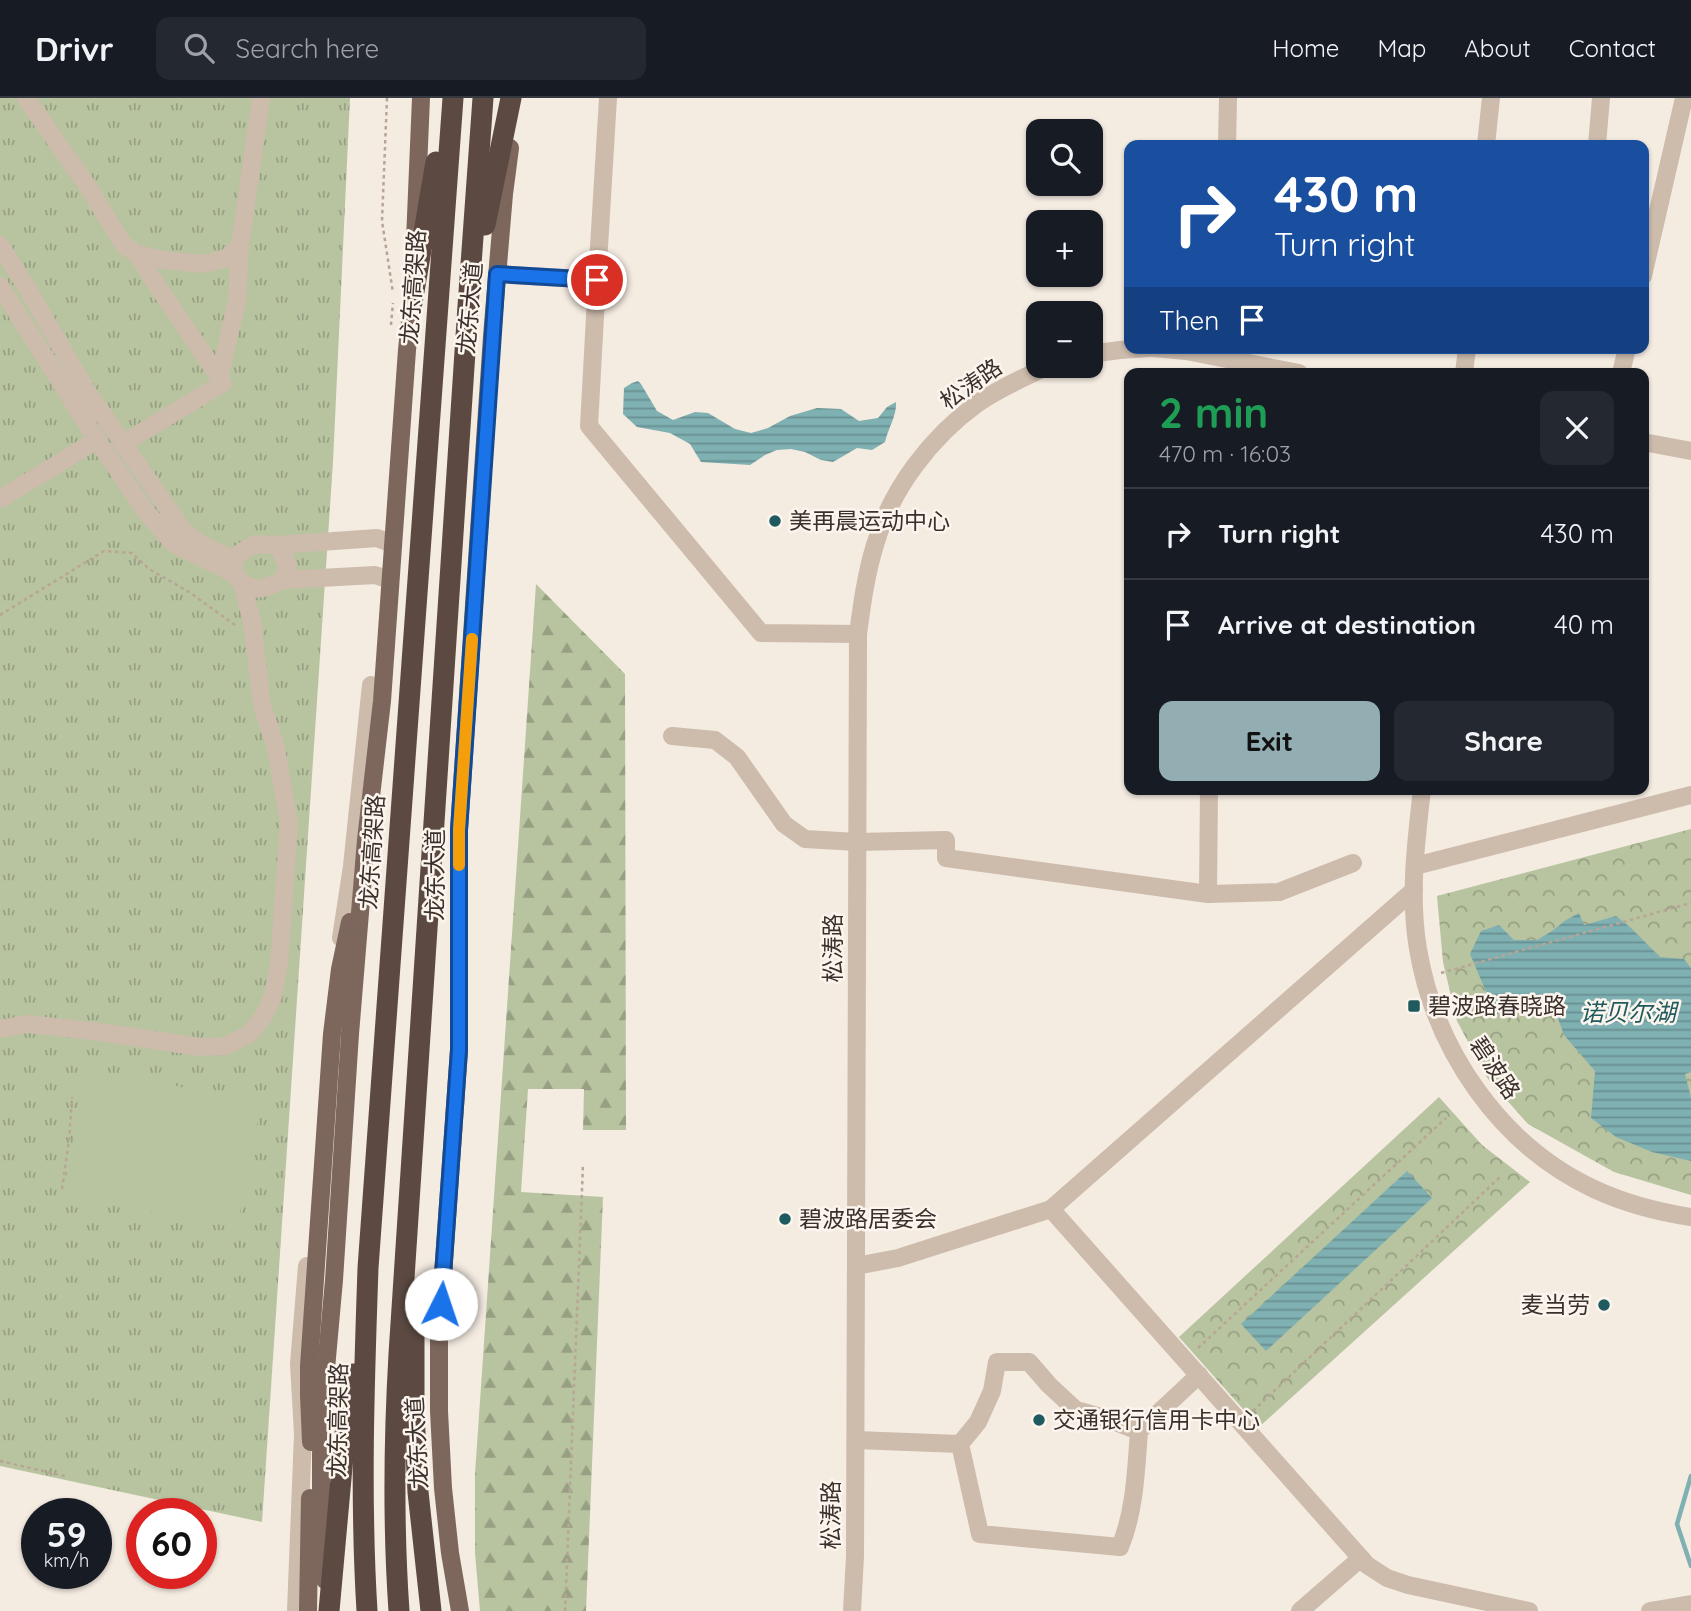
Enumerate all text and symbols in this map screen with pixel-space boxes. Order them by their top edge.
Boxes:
search box [156,17,646,80]
text: Drivr [35,28,114,69]
icon: search [180,29,218,67]
text: Search here [236,32,379,65]
text: Home [1272,33,1339,63]
text: Map [1377,33,1426,63]
text: About [1464,33,1531,63]
text: Contact [1569,33,1656,63]
map controls [1026,119,1103,378]
button: search [1026,119,1103,196]
text: 430 m [1274,163,1418,224]
icon: right [1159,168,1250,259]
button: + [1026,210,1103,287]
text: Turn right [1274,224,1415,264]
street label: 龙东高架路 [394,229,431,345]
pin [567,250,627,310]
street label: 龙东大道 [451,261,488,355]
icon: arrive [578,261,616,299]
button: − [1026,301,1103,378]
icon: arrive [1233,301,1271,339]
text: Then [1159,304,1219,337]
street label: 松涛路 [934,352,1007,415]
text: 2 min [1159,386,1268,439]
button: close [1540,391,1614,465]
text: 470 m · 16:03 [1159,439,1291,468]
place label: 美再晨运动中心 [789,506,950,535]
marker: 美再晨运动中心 [767,513,783,529]
icon: right [1159,515,1197,553]
text: Turn right [1218,517,1340,550]
text: 430 m [1540,517,1614,550]
icon: arrive [1159,606,1197,644]
text: Arrive at destination [1218,608,1476,641]
text: 40 m [1554,608,1614,641]
button: Exit [1159,701,1380,781]
button: Share [1394,701,1614,781]
street label: 龙东高架路 [353,794,390,910]
street label: 龙东大道 [420,829,449,921]
street label: 松涛路 [818,914,847,983]
place label: 碧波路春晓路 [1428,991,1566,1020]
water label: 诺贝尔湖 [1580,997,1680,1027]
marker: 碧波路春晓路 [1406,998,1422,1014]
street label: 碧波路 [1464,1031,1527,1104]
place label: 碧波路居委会 [799,1204,937,1233]
marker: 碧波路居委会 [777,1211,793,1227]
position arrow [404,1267,478,1341]
place label: 麦当劳 [1521,1290,1590,1319]
marker: 麦当劳 [1596,1297,1612,1313]
street label: 龙东高架路 [322,1362,353,1478]
street label: 龙东大道 [400,1396,433,1490]
place label: 交通银行信用卡中心 [1053,1405,1260,1434]
marker: 交通银行信用卡中心 [1031,1412,1047,1428]
street label: 松涛路 [816,1481,845,1550]
speed limit sign: 60 [126,1498,217,1589]
text: 59 [46,1512,87,1556]
text: km/h [44,1549,89,1572]

